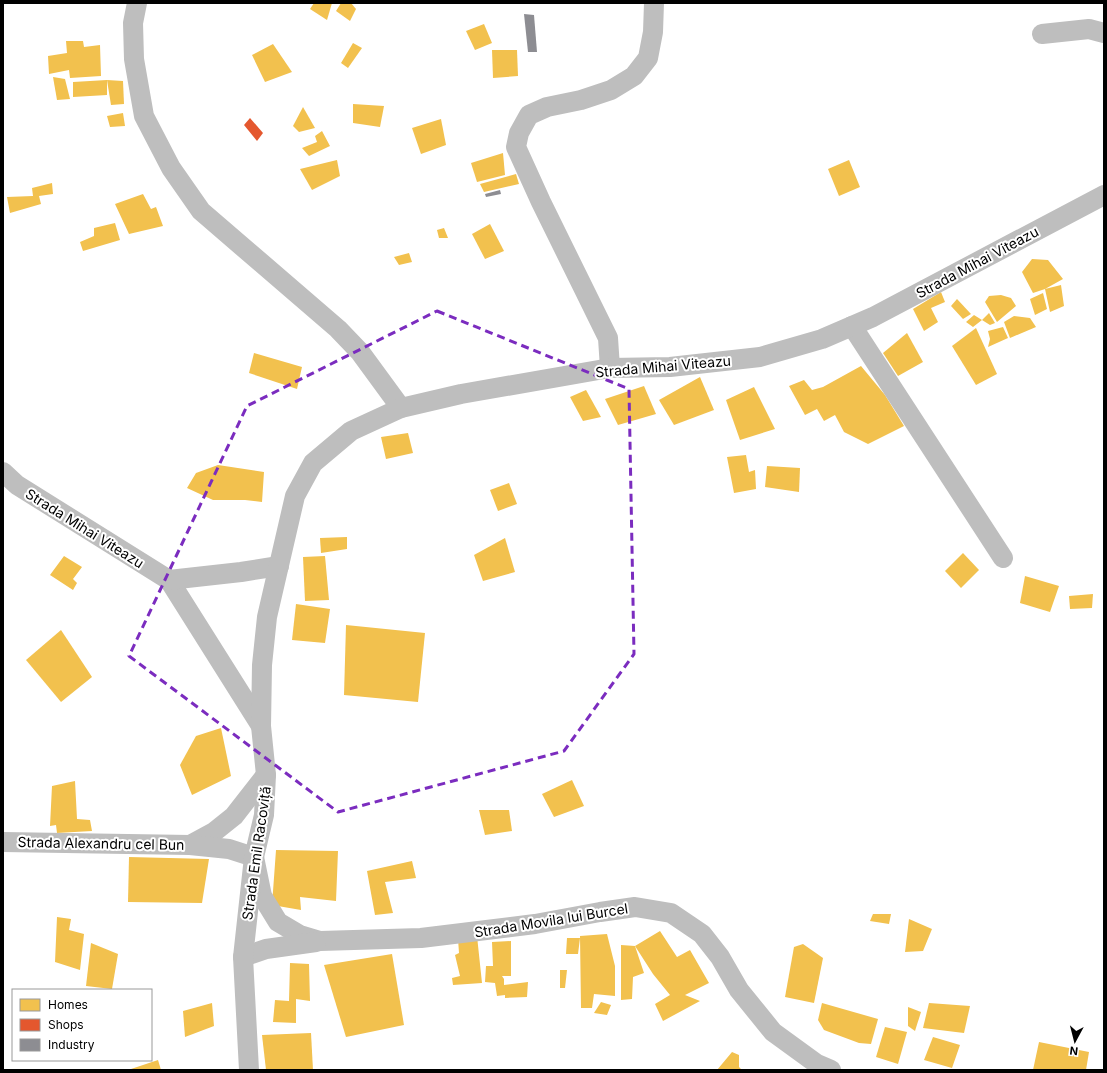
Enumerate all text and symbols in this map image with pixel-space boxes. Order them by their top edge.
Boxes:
street label: Strada Mihai Viteazu [913,223,1041,301]
street label: Strada Mihai Viteazu [594,352,732,380]
street label: Strada Mihai Viteazu [23,485,147,571]
street label: Strada Emil Racoviță [238,785,275,921]
street label: Strada Alexandru cel Bun [17,833,185,853]
street label: Strada Movila lui Burcel [473,899,629,941]
legend [12,989,152,1061]
text: Homes [48,997,88,1012]
text: Shops [48,1017,84,1032]
north arrow [1055,1021,1095,1061]
text: Industry [48,1037,95,1052]
text: N [1069,1043,1079,1058]

